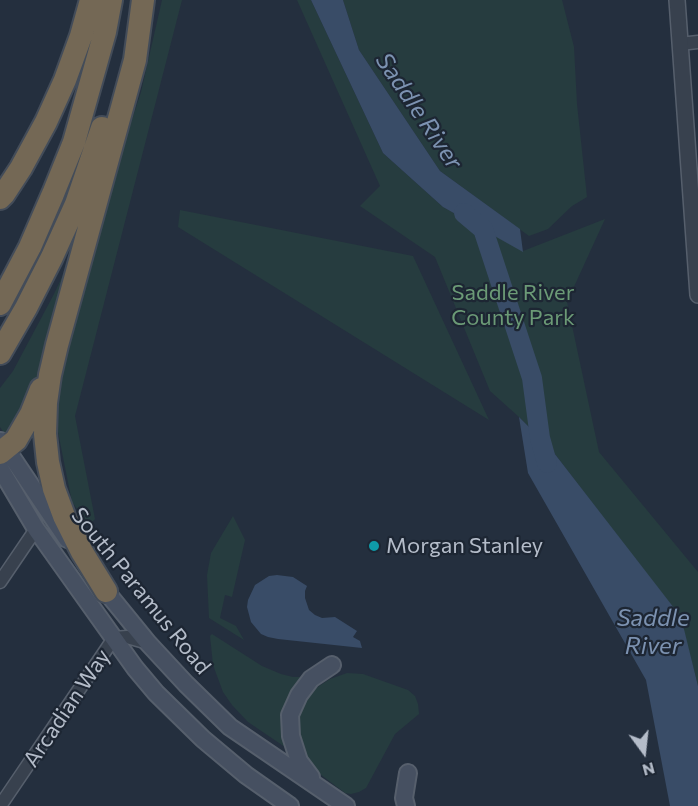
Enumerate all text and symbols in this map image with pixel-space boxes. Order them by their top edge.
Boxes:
water label: Saddle River [370,47,468,175]
park label: Saddle River County Park [451,280,575,332]
street label: South Paramus Road [66,502,216,680]
place label: Morgan Stanley [386,533,543,559]
marker: Morgan Stanley [367,539,381,553]
water label: Saddle River [616,604,690,660]
street label: Arcadian Way [18,644,116,772]
north arrow [614,722,674,782]
text: N [641,759,657,781]

